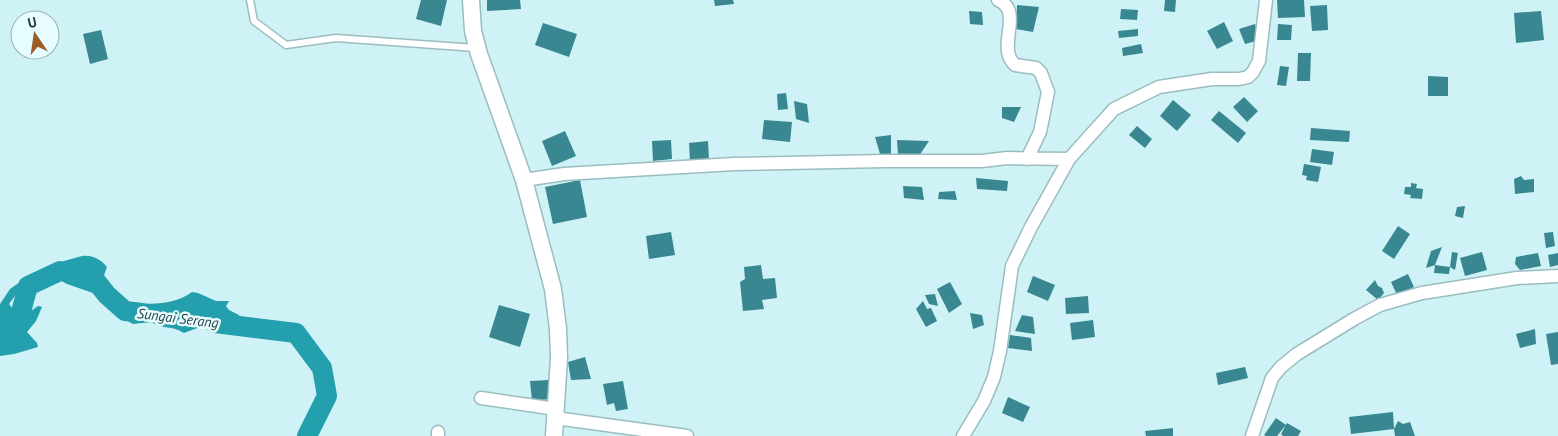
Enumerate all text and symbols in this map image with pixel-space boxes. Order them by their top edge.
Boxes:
north arrow [10,10,60,60]
text: U [26,13,38,32]
water label: Sungai Serang [136,304,220,332]

